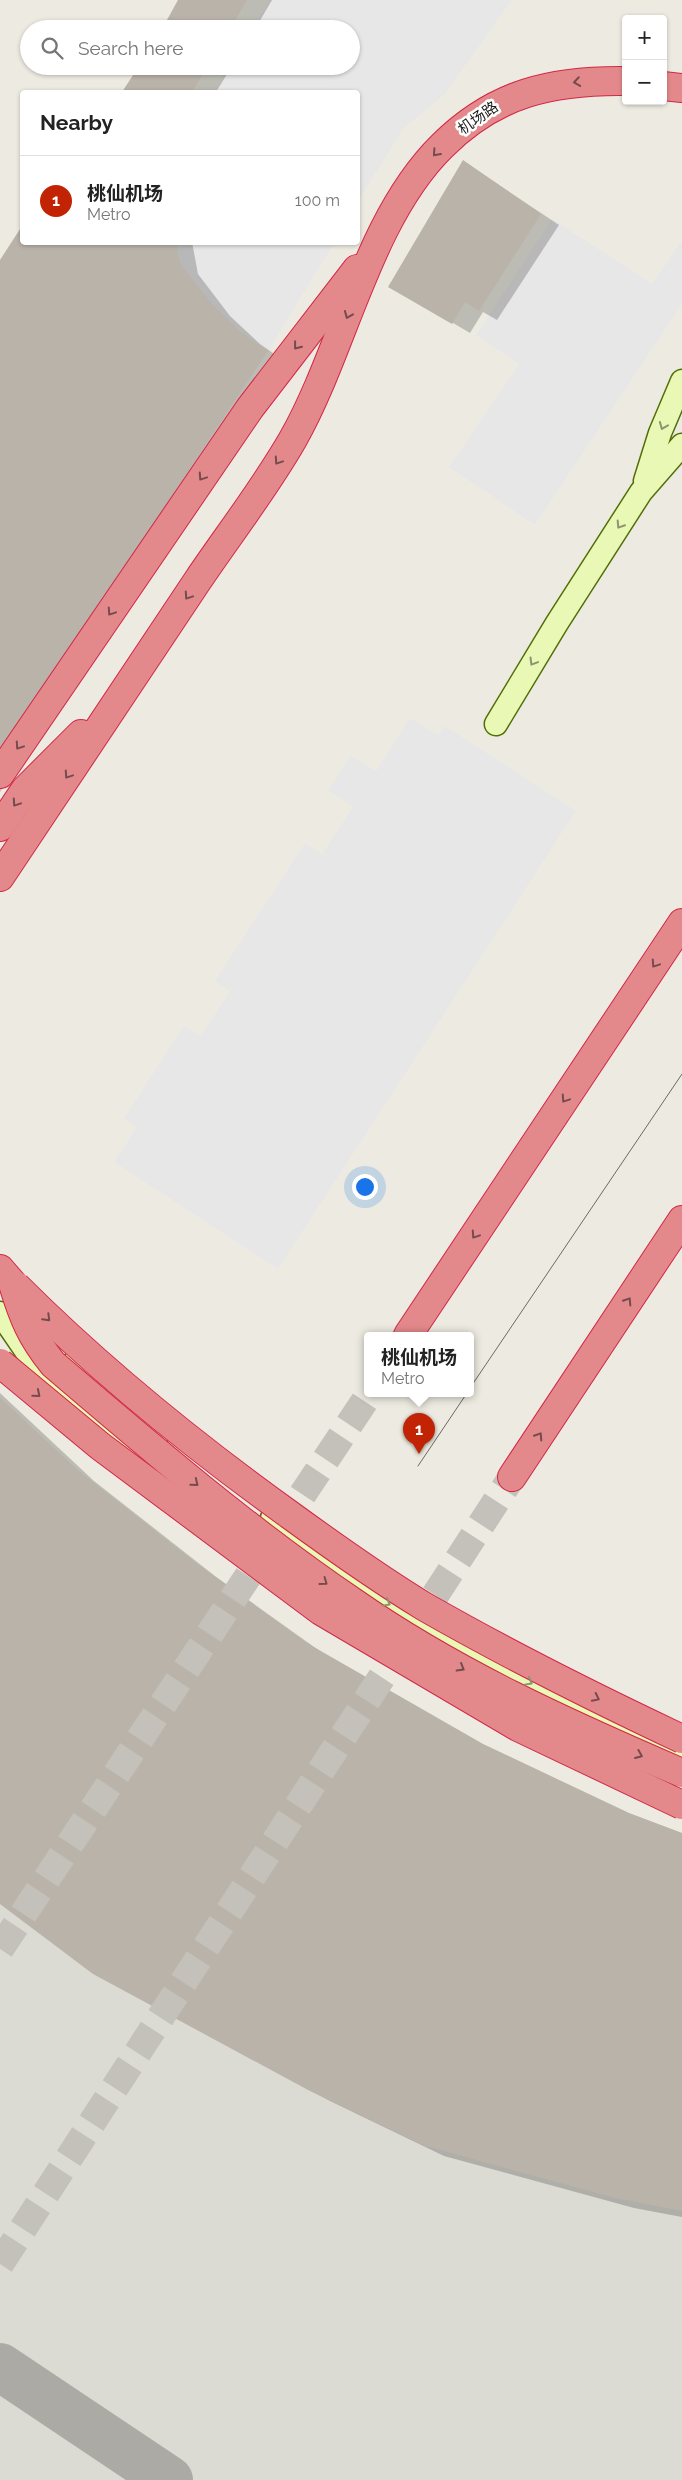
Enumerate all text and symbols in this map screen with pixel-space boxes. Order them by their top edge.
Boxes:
map controls [622,15,667,105]
button: + [622,15,667,60]
search box [20,20,360,75]
icon: search [38,34,66,62]
text: Search here [78,37,184,59]
button: − [622,60,667,105]
one-way arrow [573,76,581,87]
street label: 机场路 [454,98,502,138]
text: Nearby [40,110,113,135]
one-way arrow [432,147,441,156]
text: 桃仙机场 [87,182,163,204]
text: 1 [52,191,60,210]
text: 100 m [295,191,340,210]
text: Metro [87,205,130,224]
one-way arrow [343,310,354,319]
one-way arrow [295,340,303,349]
one-way arrow [659,421,670,430]
one-way arrow [275,455,284,465]
one-way arrow [199,472,208,481]
one-way arrow [617,519,626,528]
one-way arrow [184,591,194,600]
one-way arrow [108,606,117,615]
one-way arrow [530,657,540,666]
one-way arrow [16,740,25,750]
one-way arrow [65,769,74,779]
one-way arrow [13,797,22,807]
one-way arrow [652,958,661,967]
one-way arrow [562,1093,571,1103]
your location [352,1174,378,1200]
one-way arrow [472,1229,481,1238]
one-way arrow [622,1297,631,1306]
one-way arrow [42,1312,51,1321]
popup [364,1332,474,1397]
text: 桃仙机场 [381,1346,457,1368]
text: Metro [381,1369,424,1388]
one-way arrow [32,1389,41,1398]
pin: 1 [403,1413,435,1454]
one-way arrow [532,1433,542,1442]
one-way arrow [189,1478,198,1487]
one-way arrow [318,1576,328,1585]
one-way arrow [382,1597,391,1607]
one-way arrow [456,1662,465,1672]
one-way arrow [524,1676,533,1686]
one-way arrow [591,1692,600,1702]
one-way arrow [634,1748,643,1759]

